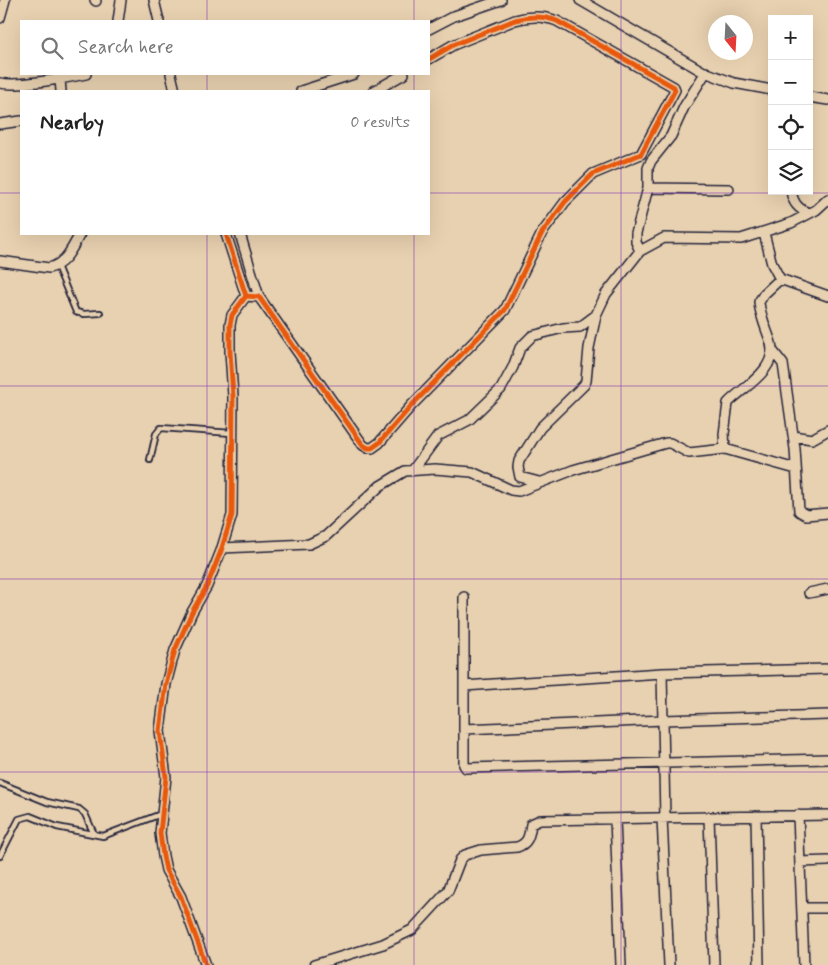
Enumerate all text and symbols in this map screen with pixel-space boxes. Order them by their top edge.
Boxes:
north arrow [708,15,753,60]
map controls [768,15,813,195]
button: + [768,15,813,60]
search box [20,20,430,75]
icon: search [38,34,66,62]
text: Search here [78,35,174,60]
button: − [768,60,813,105]
button: locate [768,105,813,150]
text: Nearby [40,109,104,137]
text: 0 results [350,112,410,133]
button: layers [768,150,813,195]

